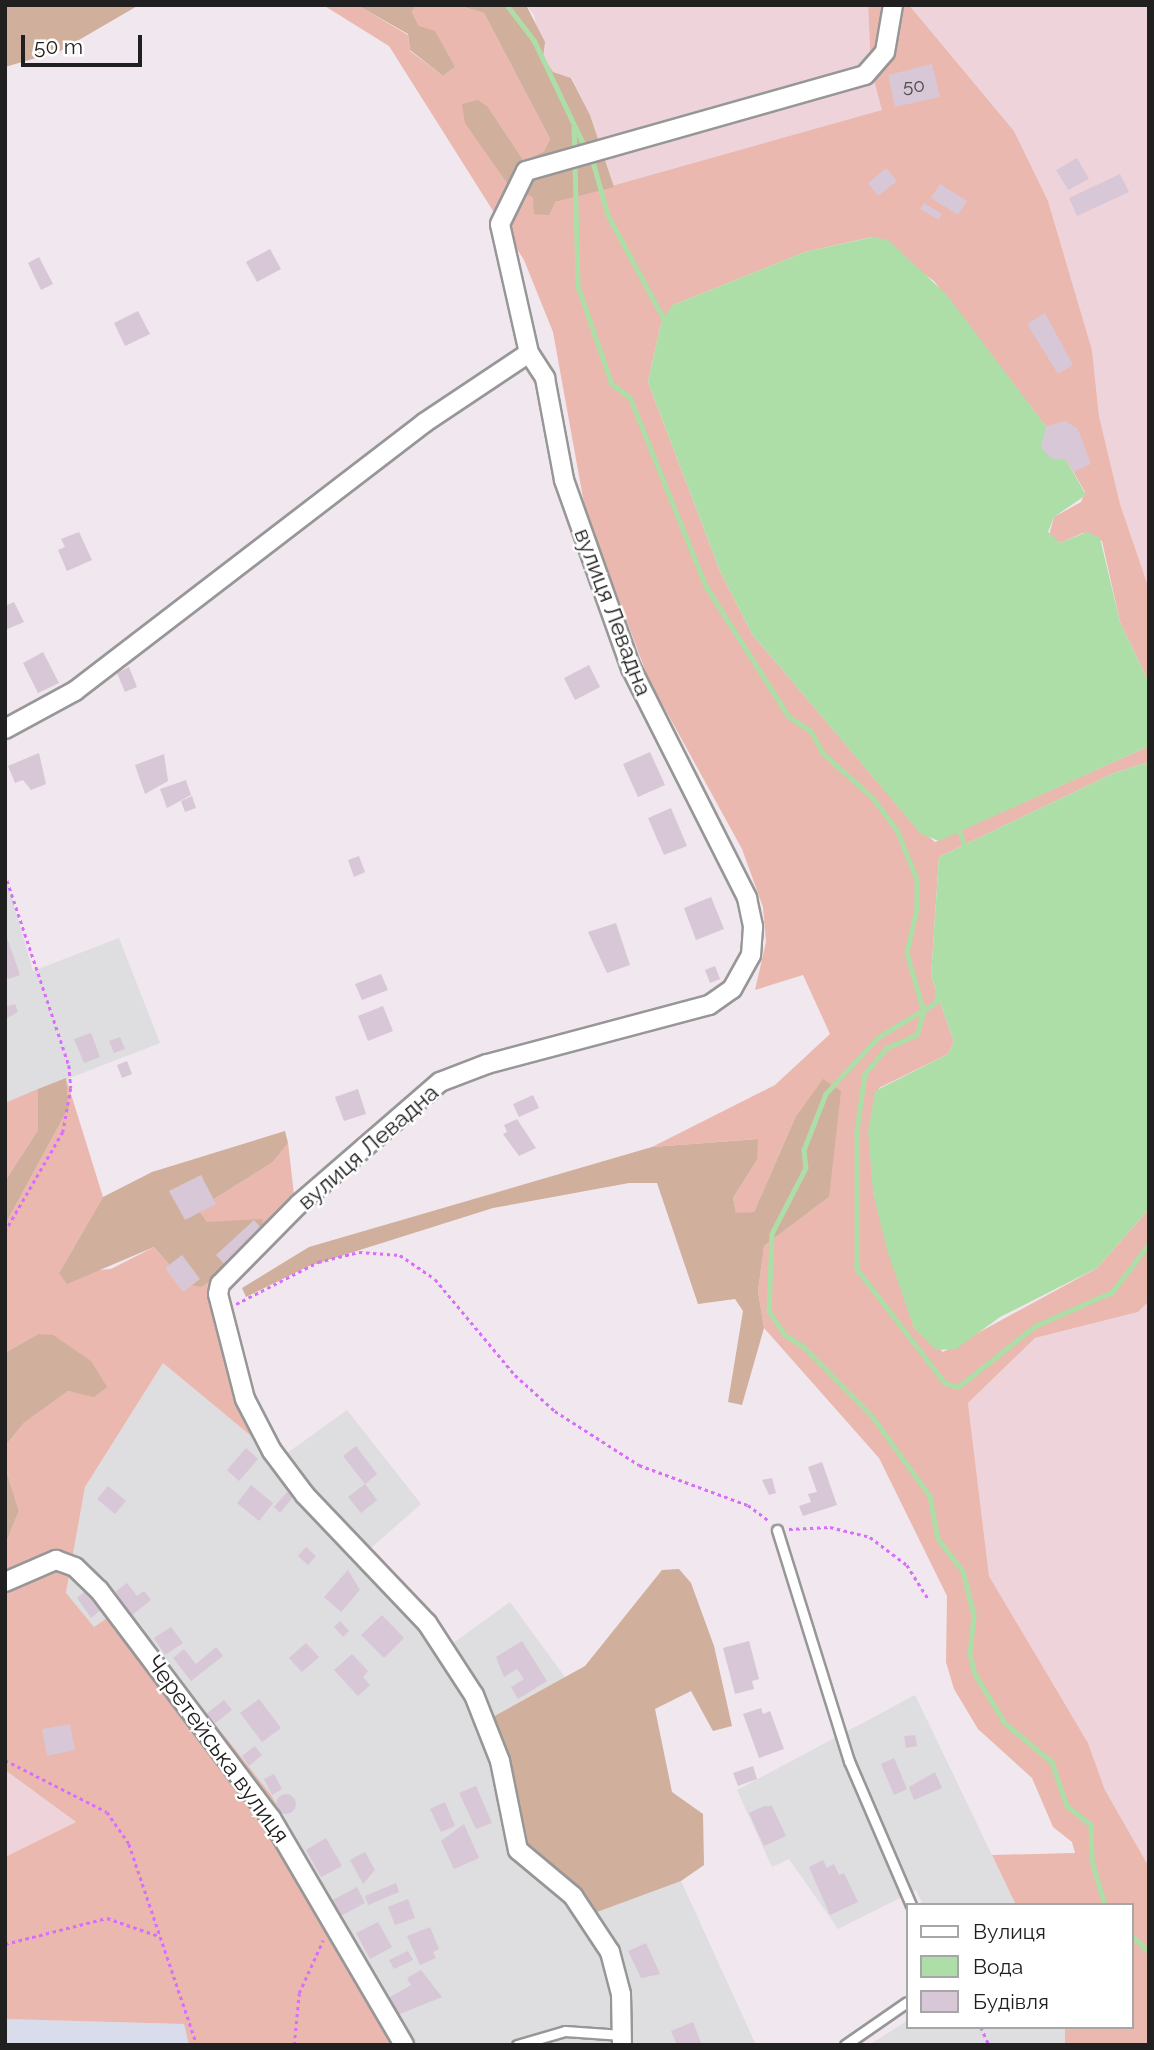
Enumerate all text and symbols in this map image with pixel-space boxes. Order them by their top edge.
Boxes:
scale bar [24,21,145,65]
text: 50 m [34,34,83,59]
house number: 50 [903,75,925,97]
street label: вулиця Левадна [568,524,658,700]
street label: вулиця Левадна [292,1079,444,1215]
street label: Черетейська вулиця [141,1650,295,1848]
legend [906,1903,1133,2029]
text: Вулиця [973,1919,1046,1944]
text: Вода [973,1954,1023,1979]
text: Будівля [973,1989,1049,2014]

